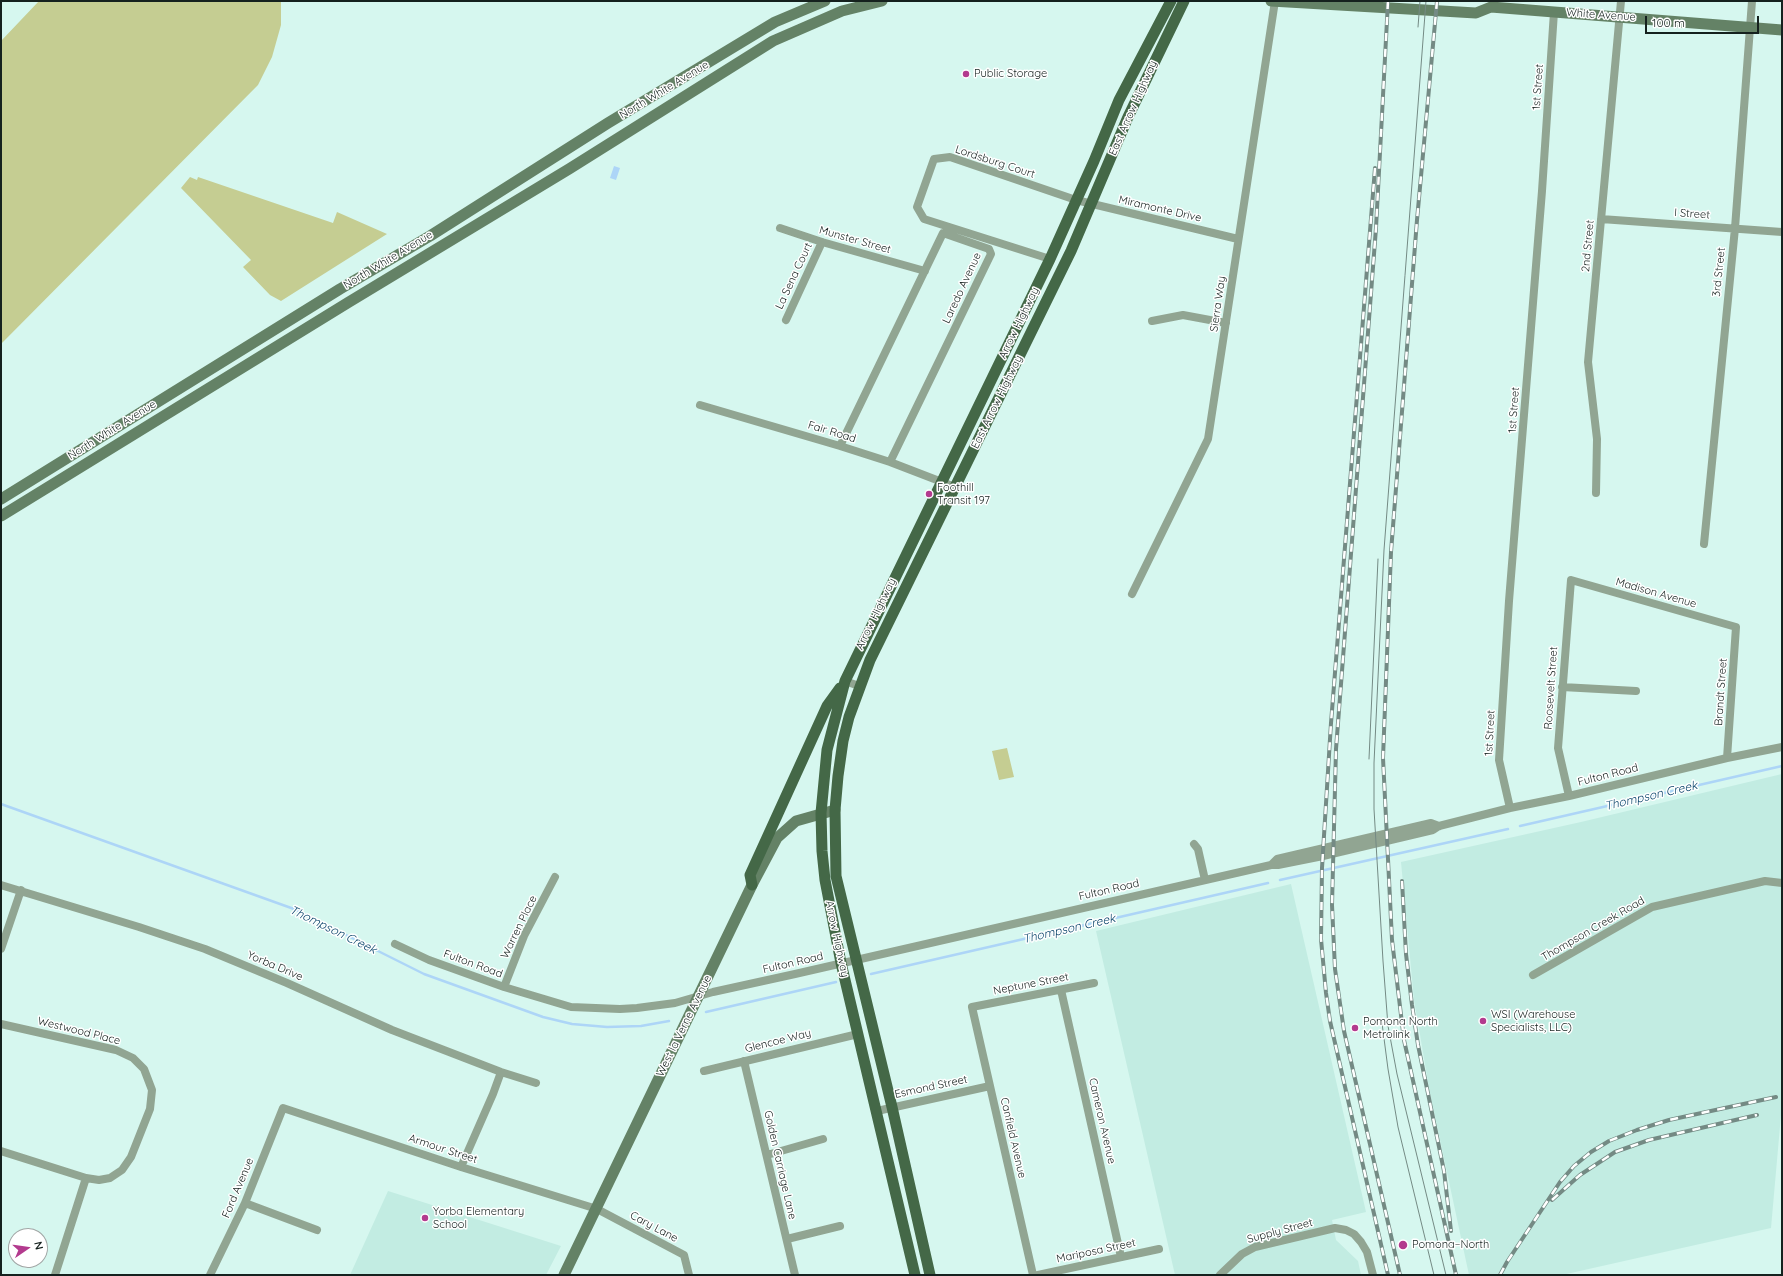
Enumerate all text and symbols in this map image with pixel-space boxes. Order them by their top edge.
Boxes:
street label: White Avenue [1566,6,1636,24]
scale bar [1647,8,1761,34]
text: 100 m [1652,15,1685,30]
street label: North White Avenue [617,58,711,122]
street label: East Arrow Highway [1106,58,1160,158]
street label: 1st Street [1530,64,1546,110]
place label: Public Storage [974,67,1047,81]
marker: Public Storage [961,69,971,79]
street label: Lordsburg Court [953,143,1037,181]
street label: Miramonte Drive [1117,193,1203,225]
street label: I Street [1674,206,1710,222]
street label: 2nd Street [1579,219,1597,273]
street label: Munster Street [818,223,892,257]
street label: North White Avenue [341,228,435,292]
street label: La Sena Court [773,241,815,311]
street label: 3rd Street [1710,247,1728,297]
street label: Laredo Avenue [940,250,984,326]
street label: Sierra Way [1208,275,1228,333]
street label: Arrow Highway [996,285,1042,361]
street label: East Arrow Highway [969,353,1025,451]
street label: 1st Street [1506,387,1522,433]
street label: North White Avenue [65,397,159,463]
street label: Fair Road [806,418,858,446]
place label: Foothill Transit 197 [937,481,990,507]
marker: Foothill Transit 197 [924,489,934,499]
street label: Madison Avenue [1614,575,1698,611]
street label: Arrow Highway [853,576,899,652]
street label: Roosevelt Street [1542,646,1560,730]
street label: Brandt Street [1712,658,1730,726]
street label: 1st Street [1482,710,1498,756]
street label: Fulton Road [1576,761,1640,789]
water label: Thompson Creek [1603,778,1699,814]
street label: Fulton Road [1077,877,1141,903]
street label: Warren Place [498,893,540,961]
street label: Thompson Creek Road [1539,894,1647,964]
street label: Arrow Highway [822,900,852,978]
water label: Thompson Creek [287,903,379,957]
water label: Thompson Creek [1021,911,1117,947]
street label: Fulton Road [442,947,504,981]
street label: Yorba Drive [245,948,305,984]
street label: Fulton Road [761,950,825,976]
street label: Neptune Street [992,970,1070,998]
street label: West la Verne Avenue [654,973,714,1079]
place label: WSI (Warehouse Specialists, LLC) [1491,1008,1575,1034]
street label: Westwood Place [36,1014,122,1048]
place label: Pomona North Metrolink [1363,1015,1438,1041]
marker: WSI (Warehouse Specialists, LLC) [1478,1016,1488,1026]
marker: Pomona North Metrolink [1350,1023,1360,1033]
street label: Glencoe Way [744,1026,812,1056]
street label: Esmond Street [893,1073,969,1101]
street label: Cameron Avenue [1086,1077,1118,1165]
street label: Canfield Avenue [997,1096,1029,1180]
street label: Golden Carriage Lane [761,1109,799,1221]
street label: Armour Street [407,1132,479,1166]
street label: Ford Avenue [219,1156,257,1220]
place label: Yorba Elementary School [433,1205,524,1231]
street label: Cary Lane [628,1209,680,1245]
marker: Yorba Elementary School [420,1213,430,1223]
street label: Supply Street [1246,1216,1314,1246]
north arrow [8,1228,48,1268]
street label: Mariposa Street [1055,1236,1137,1266]
place label: Pomona–North [1412,1238,1489,1252]
marker: Pomona–North [1397,1239,1409,1251]
text: N [31,1240,46,1251]

